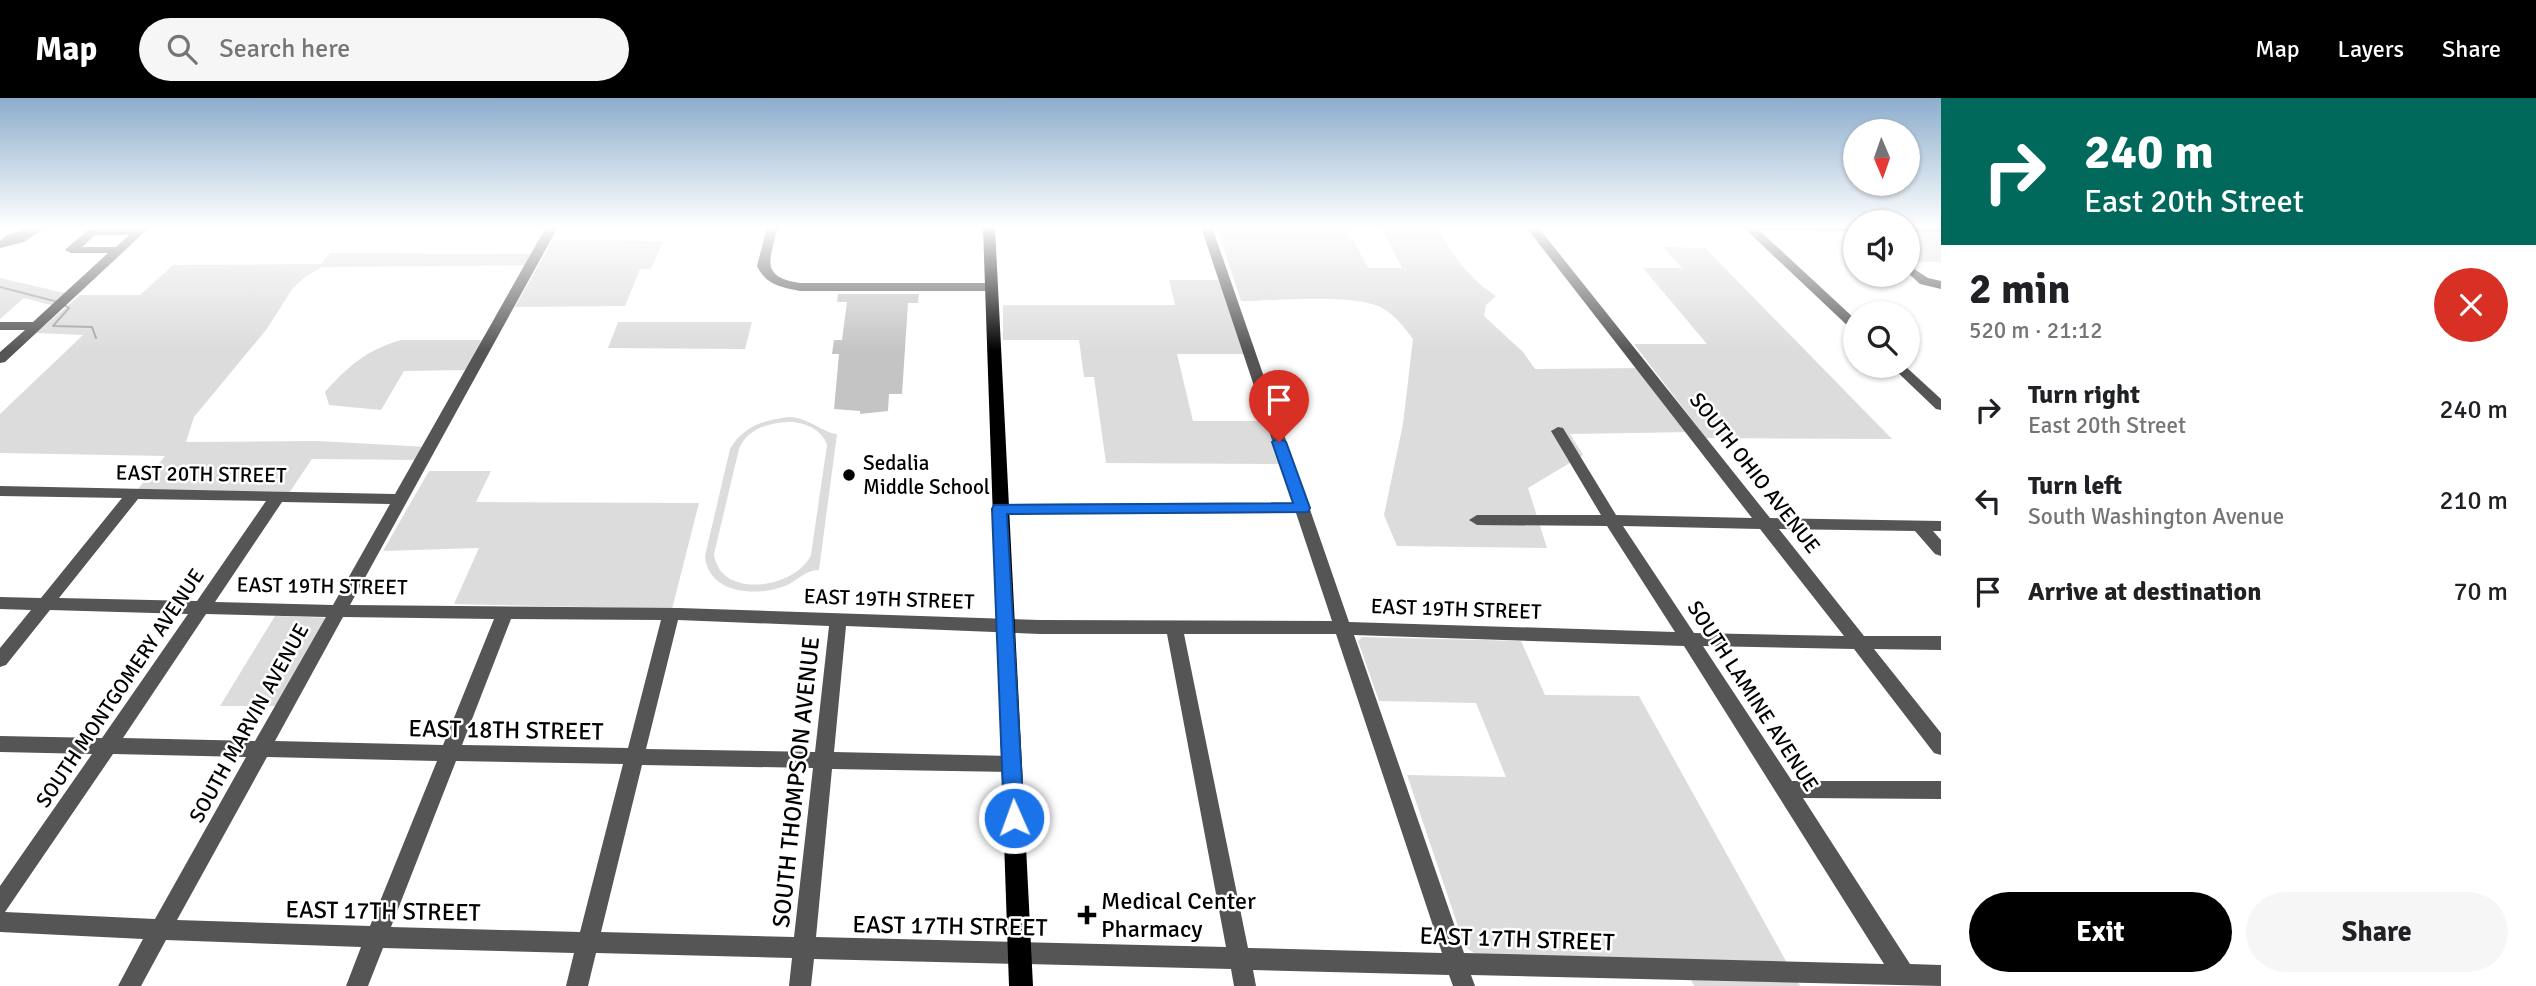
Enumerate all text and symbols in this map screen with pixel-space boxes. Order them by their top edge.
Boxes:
search box [139,18,629,81]
text: Map [35,29,97,70]
icon: search [163,30,201,68]
text: Search here [219,33,350,65]
text: Map [2255,34,2300,64]
text: Layers [2338,34,2404,64]
text: Share [2442,34,2501,64]
north arrow [1843,119,1920,196]
map controls [1843,119,1920,378]
text: 240 m [2084,122,2214,182]
icon: right [1969,126,2060,217]
text: East 20th Street [2084,182,2304,221]
button: sound [1843,210,1920,287]
text: 2 min [1969,264,2070,315]
button: close [2434,268,2508,342]
button: search [1843,301,1920,378]
text: 520 m · 21:12 [1969,316,2103,345]
pin [1249,370,1309,442]
text: Turn right [2028,379,2140,411]
icon: arrive [1260,381,1298,419]
street label: SOUTH OHIO AVENUE [1684,387,1826,559]
icon: right [1969,391,2007,429]
text: 240 m [2439,394,2508,426]
text: East 20th Street [2028,411,2186,440]
place label: Sedalia Middle School [863,450,990,500]
street label: EAST 20TH STREET [115,460,287,488]
marker: Sedalia Middle School [841,467,857,483]
text: Turn left [2028,470,2122,502]
icon: left [1969,482,2007,520]
text: 210 m [2439,485,2508,517]
text: South Washington Avenue [2028,502,2284,531]
street label: SOUTH MONTGOMERY AVENUE [30,564,210,812]
street label: EAST 19TH STREET [236,572,408,600]
icon: arrive [1969,573,2007,611]
text: Arrive at destination [2028,576,2261,608]
text: 70 m [2453,576,2508,608]
street label: EAST 19TH STREET [803,583,975,615]
street label: EAST 19TH STREET [1370,593,1542,625]
street label: SOUTH LAMINE AVENUE [1682,596,1824,796]
street label: SOUTH MARVIN AVENUE [183,619,315,827]
street label: SOUTH THOMPSON AVENUE [766,635,826,929]
street label: EAST 18TH STREET [408,713,604,747]
position arrow [977,781,1051,855]
place label: Medical Center Pharmacy [1101,886,1256,944]
button: Exit [1969,892,2232,972]
button: Share [2246,892,2508,972]
street label: EAST 17TH STREET [285,894,481,928]
marker: Medical Center Pharmacy [1079,907,1095,923]
street label: EAST 17TH STREET [852,909,1048,943]
street label: EAST 17TH STREET [1419,921,1615,957]

